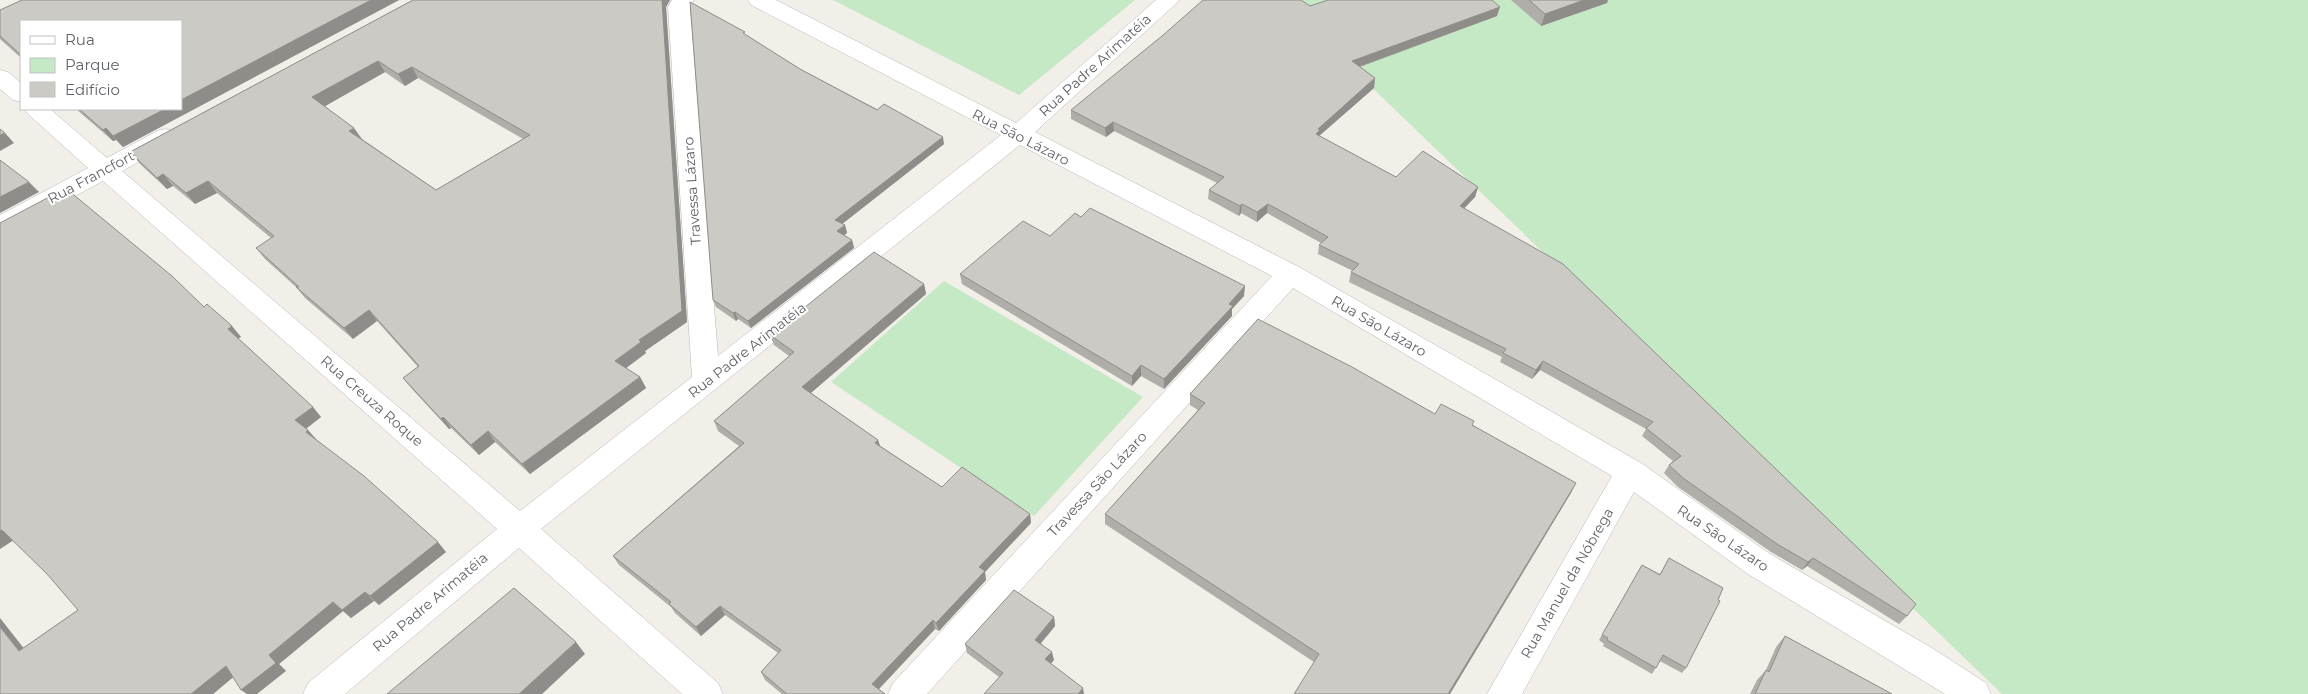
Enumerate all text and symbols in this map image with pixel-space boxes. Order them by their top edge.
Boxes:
street label: Rua Padre Arimatéia [1035,10,1155,120]
legend [20,20,182,110]
text: Rua [65,30,95,49]
text: Parque [65,55,120,74]
text: Edifício [65,80,120,99]
street label: Rua São Lázaro [969,105,1073,169]
street label: Travessa Lázaro [679,136,705,246]
street label: Rua Francfort [45,146,138,207]
street label: Rua São Lázaro [1328,291,1430,361]
street label: Rua Padre Arimatéia [684,298,810,402]
street label: Rua Creuza Roque [317,352,427,450]
street label: Travessa São Lázaro [1043,427,1151,541]
street label: Rua São Lázaro [1674,501,1773,575]
street label: Rua Manuel da Nóbrega [1517,505,1617,661]
street label: Rua Padre Arimatéia [369,549,491,655]

